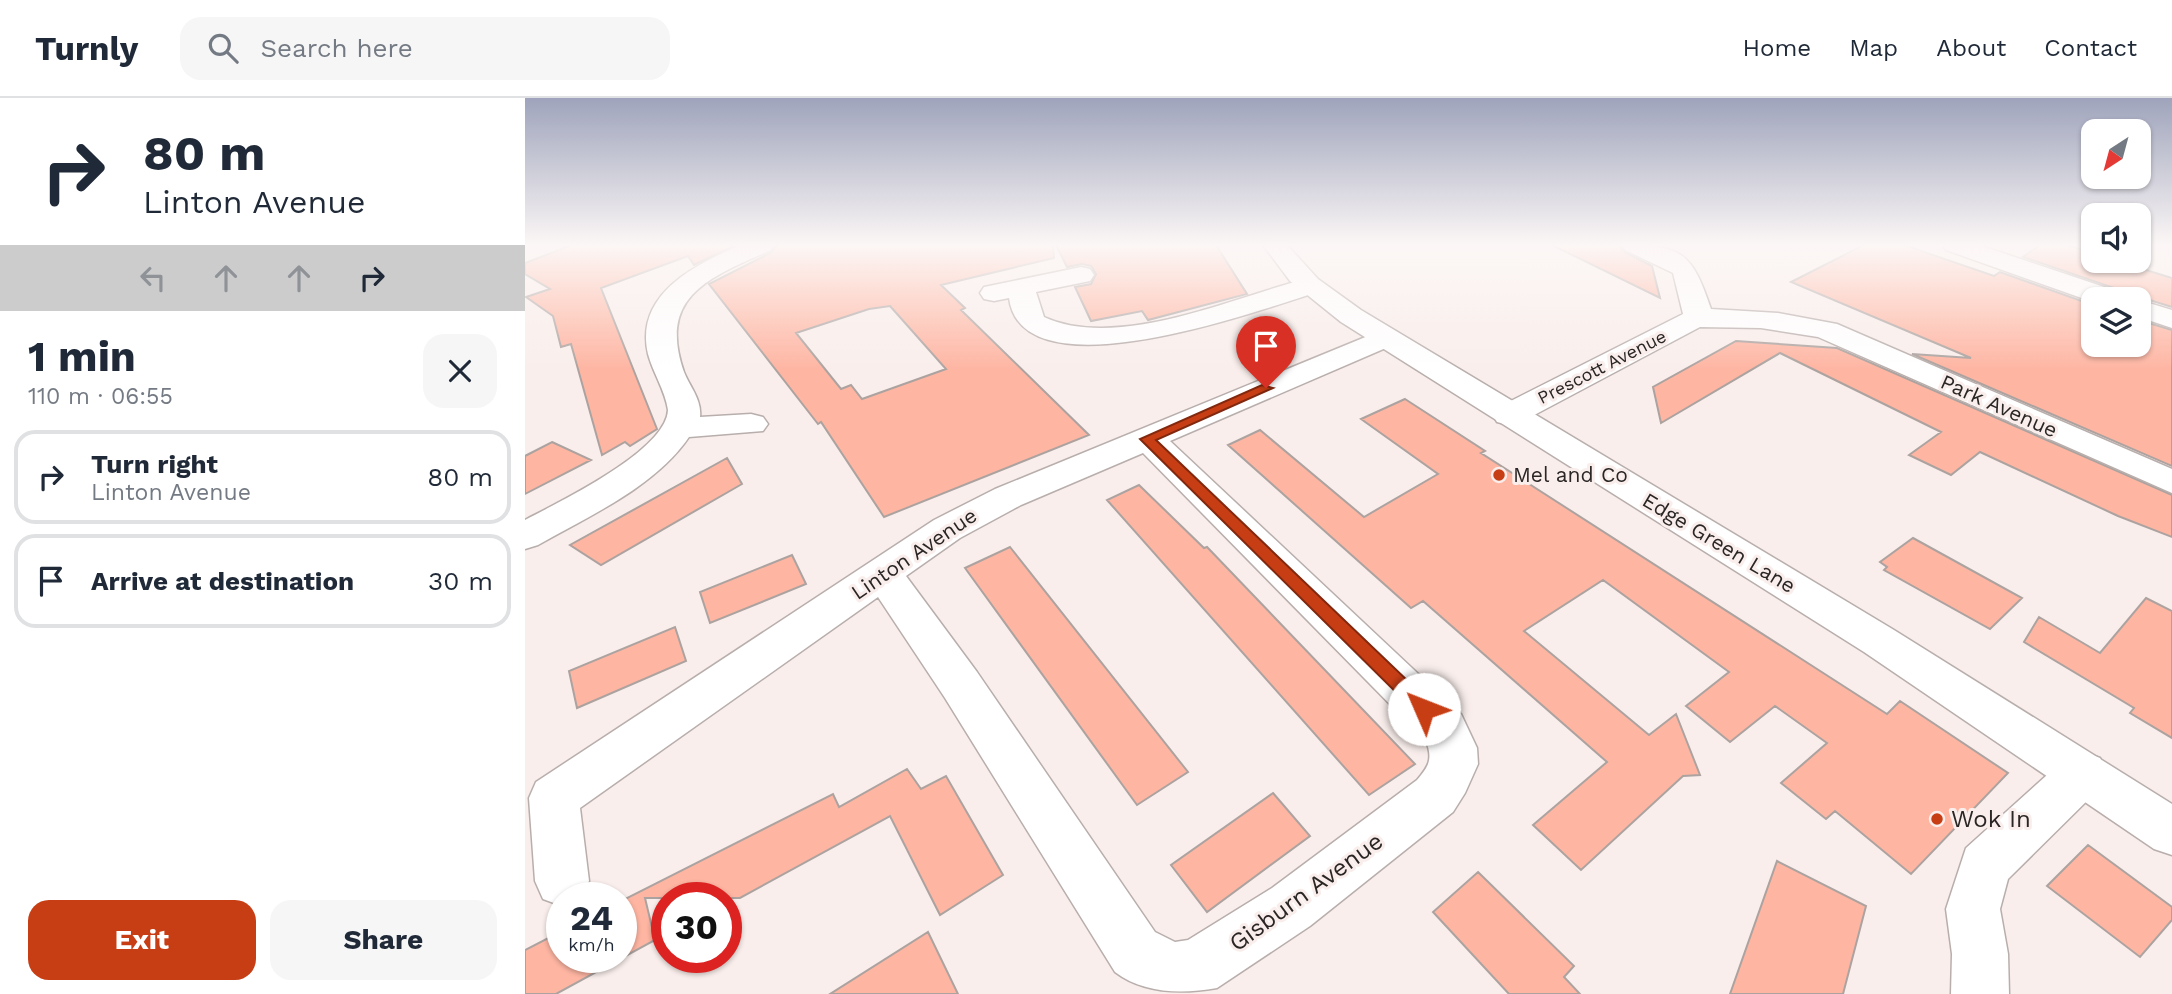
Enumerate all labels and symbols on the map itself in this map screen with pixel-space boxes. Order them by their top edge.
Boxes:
north arrow [2081,119,2151,189]
pin [1236,316,1296,388]
street label: Prescott Avenue [1534,325,1670,408]
street label: Park Avenue [1937,369,2062,442]
place label: Mel and Co [1513,462,1628,487]
marker: Mel and Co [1491,467,1507,483]
street label: Edge Green Lane [1638,487,1800,598]
street label: Linton Avenue [846,502,981,605]
position arrow [1387,672,1461,746]
place label: Wok In [1951,805,2031,833]
marker: Wok In [1929,811,1945,827]
street label: Gisburn Avenue [1224,827,1388,957]
speed limit sign: 30 [651,882,742,973]

